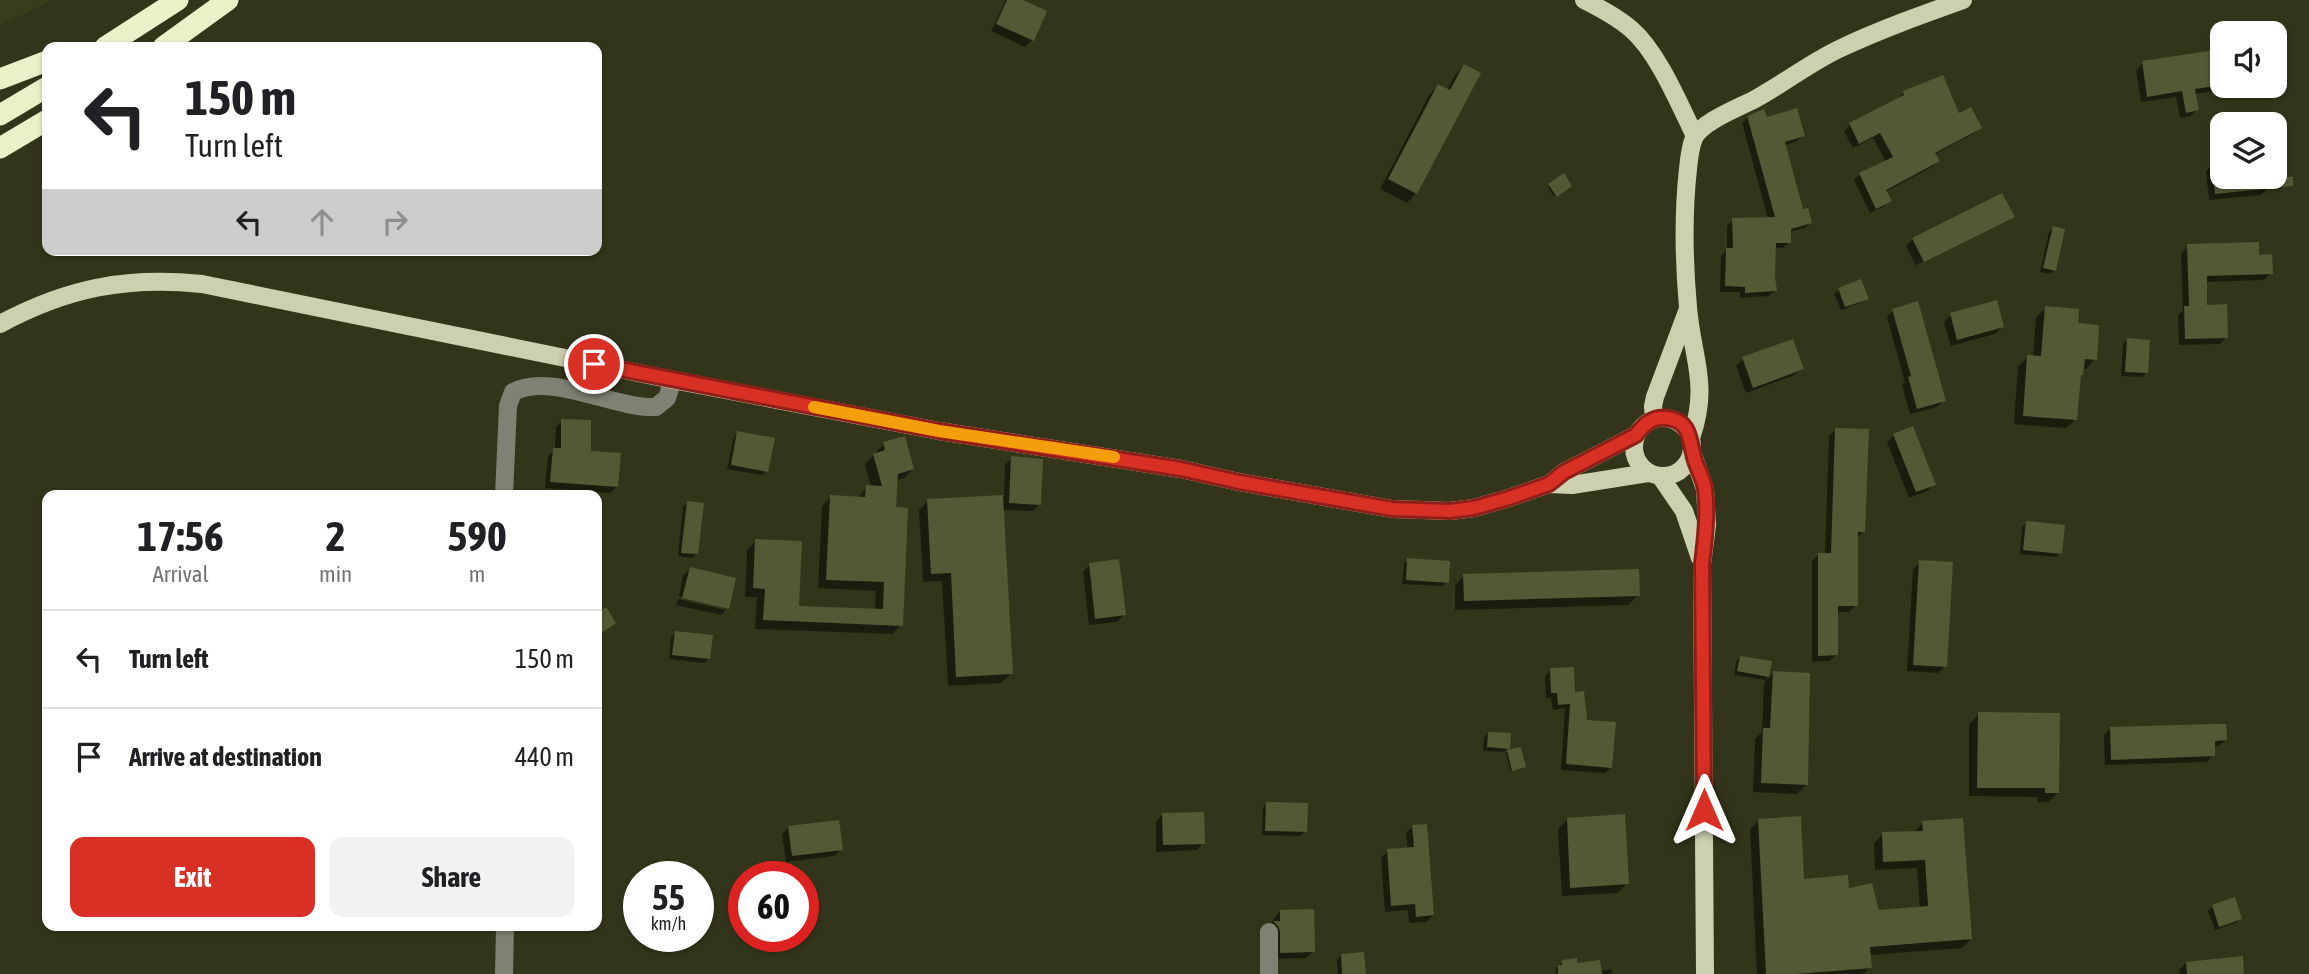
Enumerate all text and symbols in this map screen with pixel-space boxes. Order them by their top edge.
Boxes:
map controls [2210,21,2287,189]
button: sound [2210,21,2287,98]
text: 150 m [185,69,296,125]
icon: left [70,70,161,161]
button: layers [2210,112,2287,189]
text: Turn left [185,127,283,164]
icon: left [230,203,268,241]
icon: ahead [303,203,341,241]
icon: right [376,203,414,241]
pin [564,334,624,394]
icon: arrive [575,345,613,383]
text: 17:56 [137,512,224,560]
text: 2 [326,512,345,560]
text: 590 [447,512,507,560]
text: Arrival [152,561,209,587]
text: min [319,561,352,587]
text: m [469,561,485,587]
icon: left [70,640,108,678]
text: Turn left [129,644,209,674]
text: 150 m [515,644,574,674]
icon: arrive [70,738,108,776]
text: Arrive at destination [129,742,322,772]
text: 440 m [515,742,574,772]
position arrow [1667,773,1741,847]
button: Exit [70,837,315,917]
button: Share [329,837,574,917]
speed limit sign: 60 [728,861,819,952]
text: 55 [652,877,685,917]
text: km/h [651,913,686,934]

